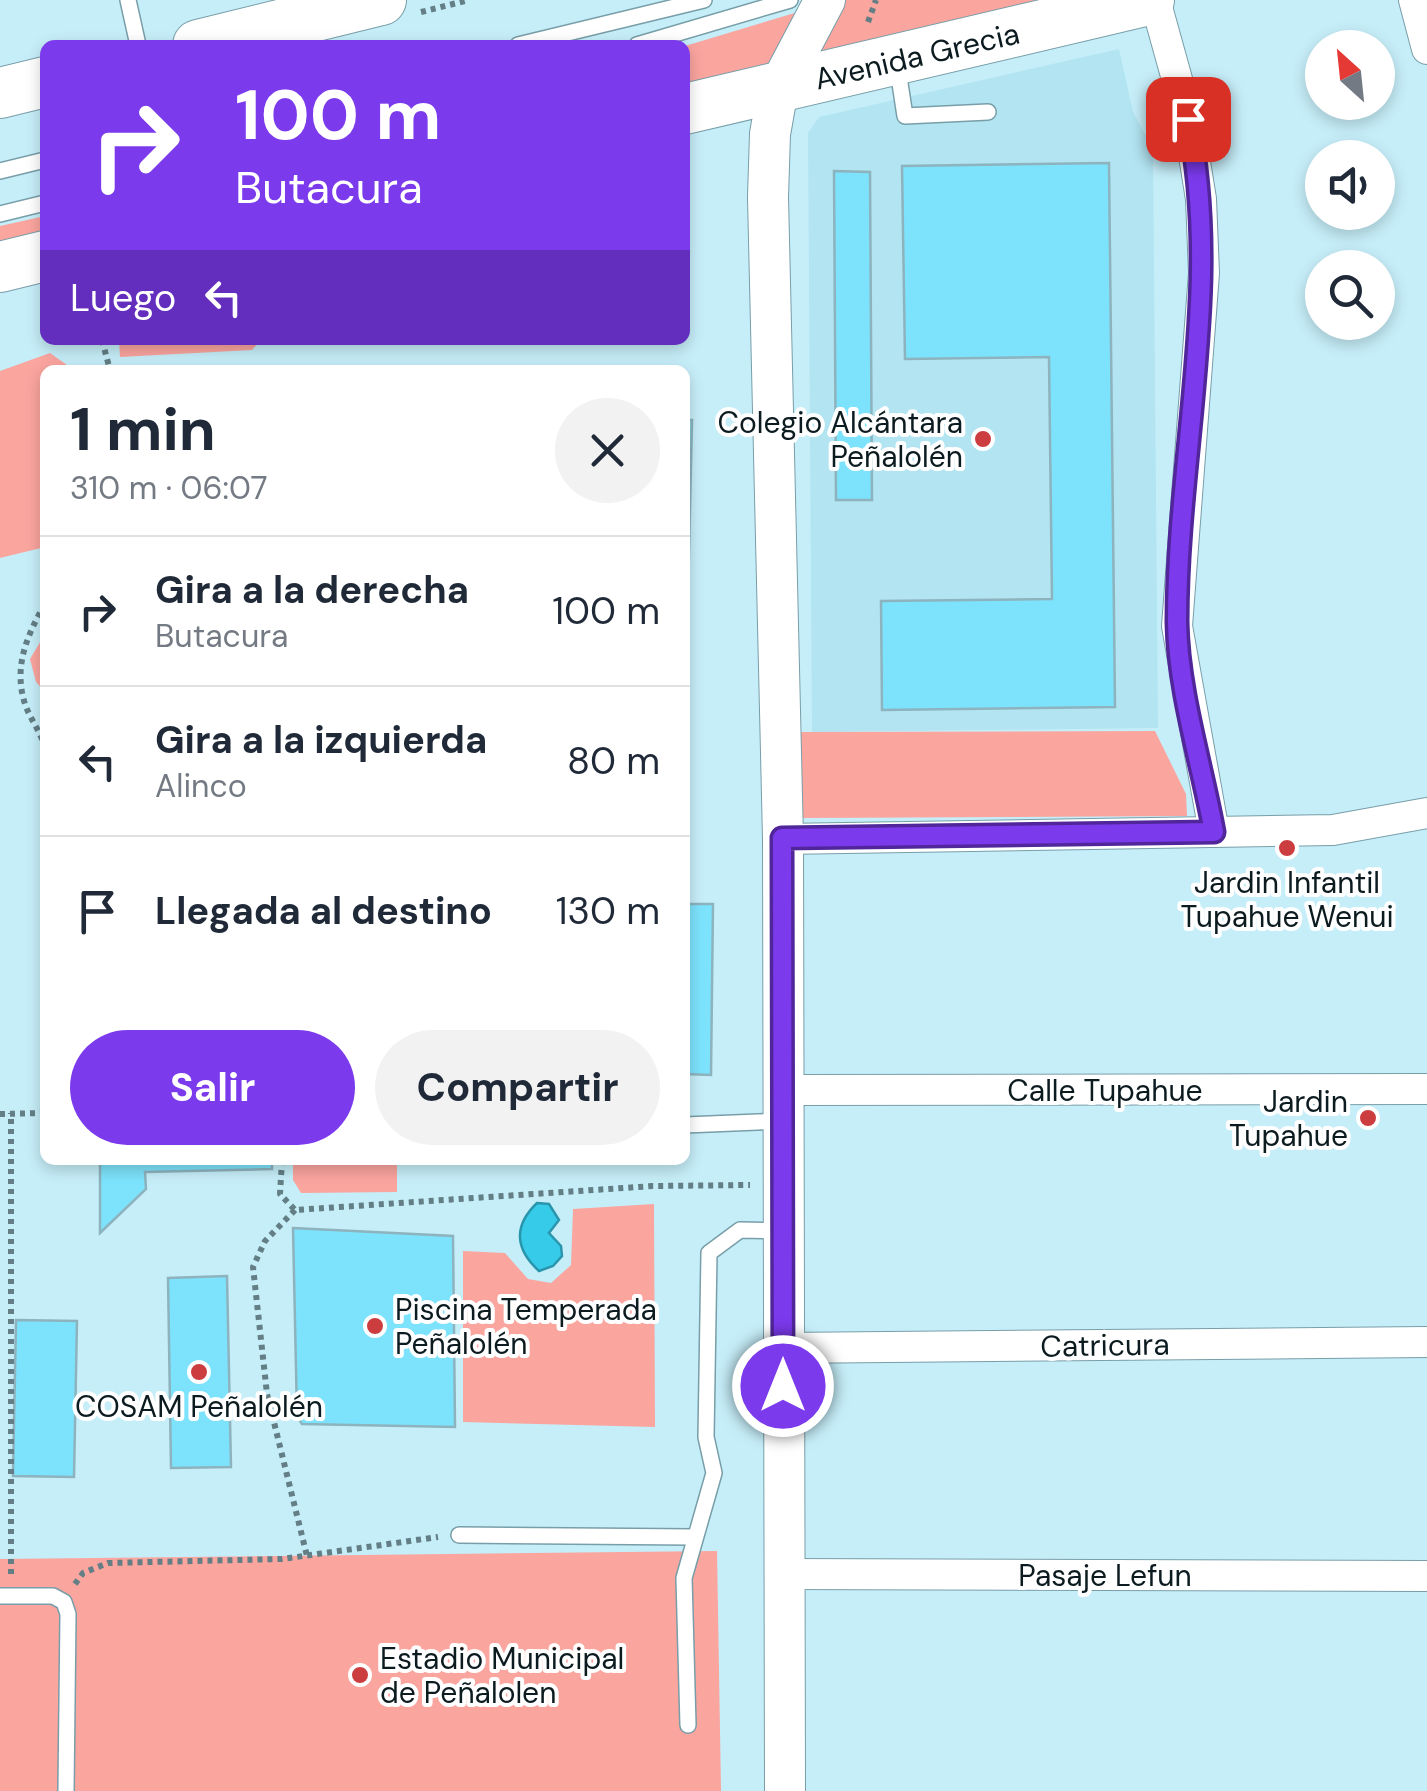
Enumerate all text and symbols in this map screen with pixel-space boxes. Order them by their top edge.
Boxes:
street label: Avenida Grecia [811,13,1023,99]
north arrow [1305,30,1395,120]
map controls [1305,30,1395,340]
text: 100 m [235,70,441,161]
pin [1146,77,1231,162]
icon: right [70,80,200,210]
icon: arrive [1161,92,1216,147]
button: sound [1305,140,1395,230]
text: Butacura [235,158,423,217]
button: search [1305,250,1395,340]
icon: left [196,270,251,325]
text: Luego [70,273,176,323]
text: 1 min [70,390,216,469]
button: close [555,398,660,503]
place label: Colegio Alcántara Peñalolén [718,403,963,476]
marker: Colegio Alcántara Peñalolén [972,428,994,450]
text: 310 m · 06:07 [70,467,268,509]
text: Gira a la derecha [155,565,469,615]
icon: right [70,584,125,639]
text: 100 m [552,586,660,636]
text: Butacura [155,615,288,657]
text: Gira a la izquierda [155,715,487,765]
icon: left [70,734,125,789]
text: 80 m [567,736,660,786]
text: Alinco [155,765,247,807]
marker: Jardin Infantil Tupahue Wenui [1276,837,1298,859]
place label: Jardin Infantil Tupahue Wenui [1180,863,1394,936]
icon: arrive [70,884,125,939]
text: Llegada al destino [155,886,492,936]
text: 130 m [556,886,660,936]
button: Salir [70,1030,355,1145]
button: Compartir [375,1030,660,1145]
street label: Calle Tupahue [1007,1071,1203,1110]
place label: Jardin Tupahue [1229,1082,1348,1155]
marker: Jardin Tupahue [1357,1107,1379,1129]
place label: Piscina Temperada Peñalolén [395,1290,657,1363]
marker: Piscina Temperada Peñalolén [364,1315,386,1337]
street label: Catricura [1040,1324,1170,1366]
position arrow [731,1334,835,1438]
marker: COSAM Peñalolén [188,1361,210,1383]
place label: COSAM Peñalolén [75,1387,323,1426]
street label: Pasaje Lefun [1018,1556,1192,1595]
place label: Estadio Municipal de Peñalolen [380,1639,624,1712]
marker: Estadio Municipal de Peñalolen [349,1664,371,1686]

